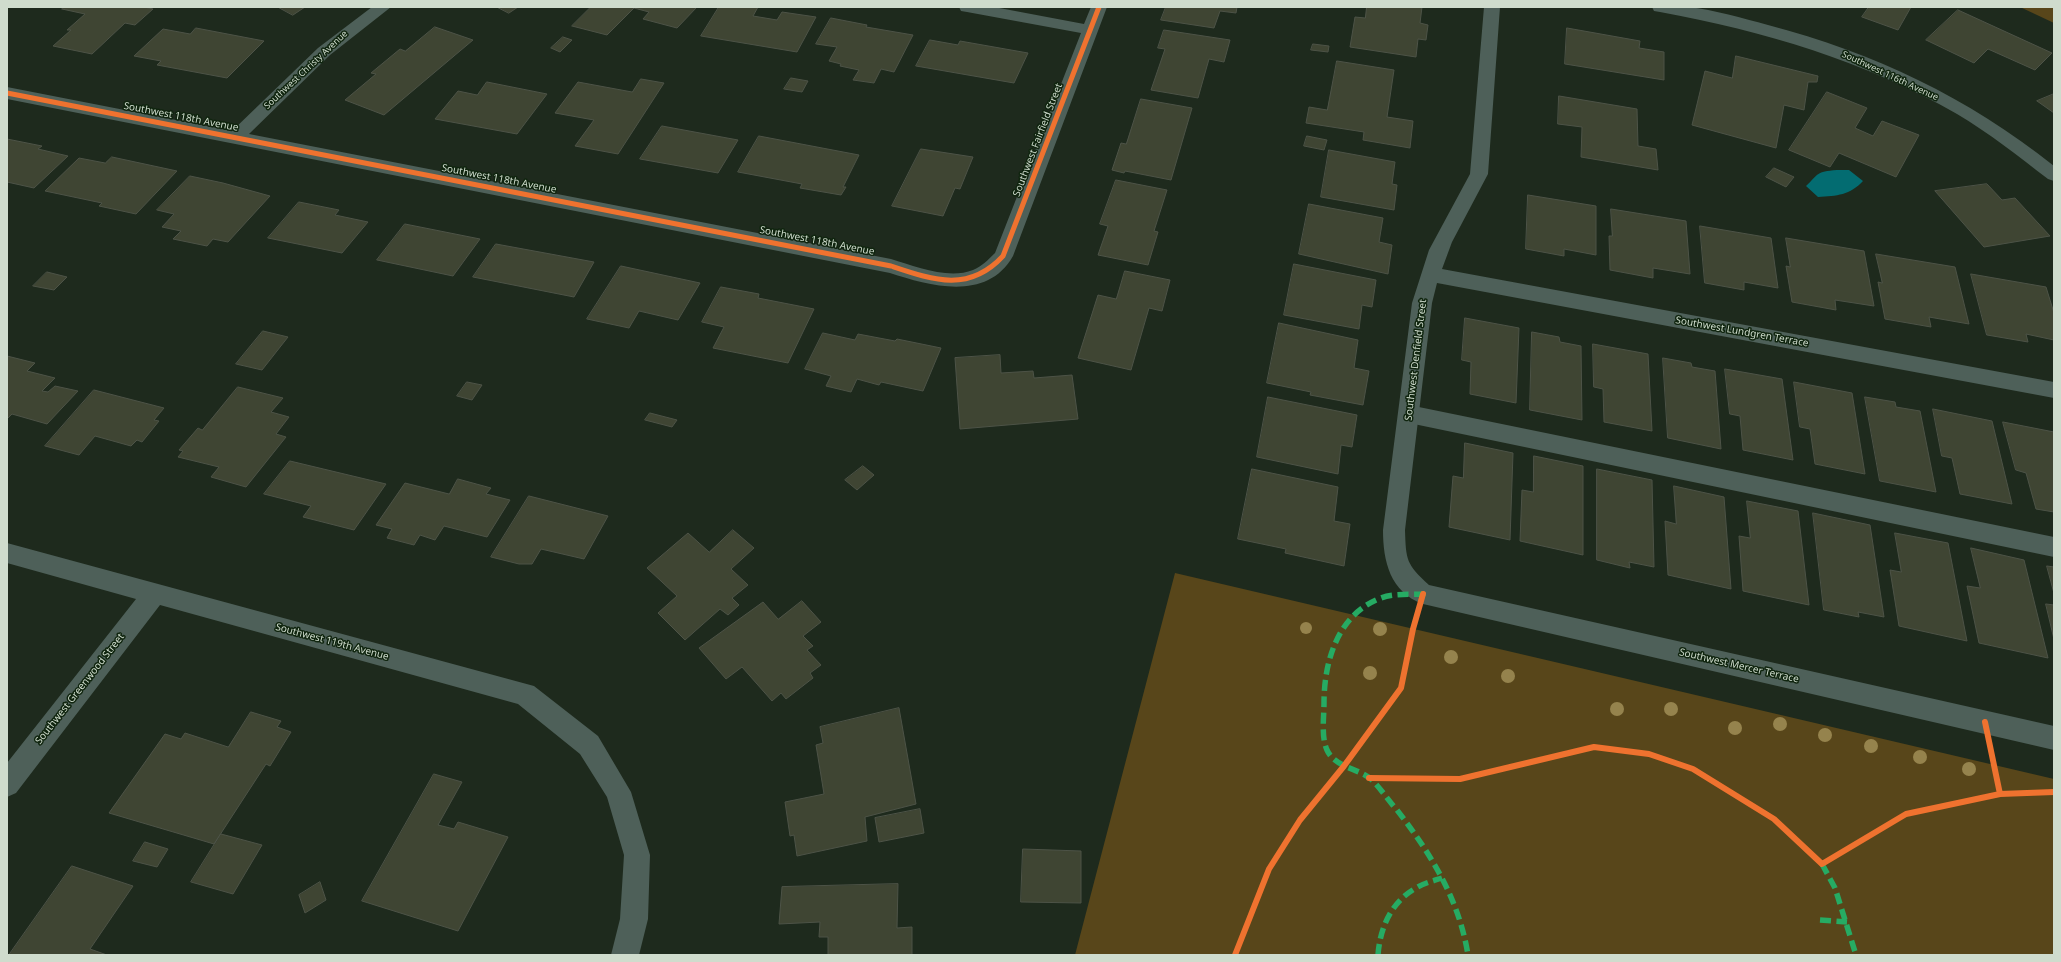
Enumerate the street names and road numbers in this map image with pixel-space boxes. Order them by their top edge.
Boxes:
street label: Southwest Christy Avenue [262,28,350,112]
street label: Southwest 116th Avenue [1840,49,1940,103]
street label: Southwest Fairfield Street [1011,82,1065,198]
street label: Southwest 118th Avenue [123,100,239,134]
street label: Southwest 118th Avenue [441,162,557,196]
street label: Southwest 118th Avenue [759,224,875,258]
street label: Southwest Denfield Street [1403,299,1429,421]
street label: Southwest Lundgren Terrace [1675,314,1809,350]
street label: Southwest 119th Avenue [274,621,390,663]
street label: Southwest Greenwood Street [33,631,127,747]
street label: Southwest Mercer Terrace [1678,646,1800,686]

